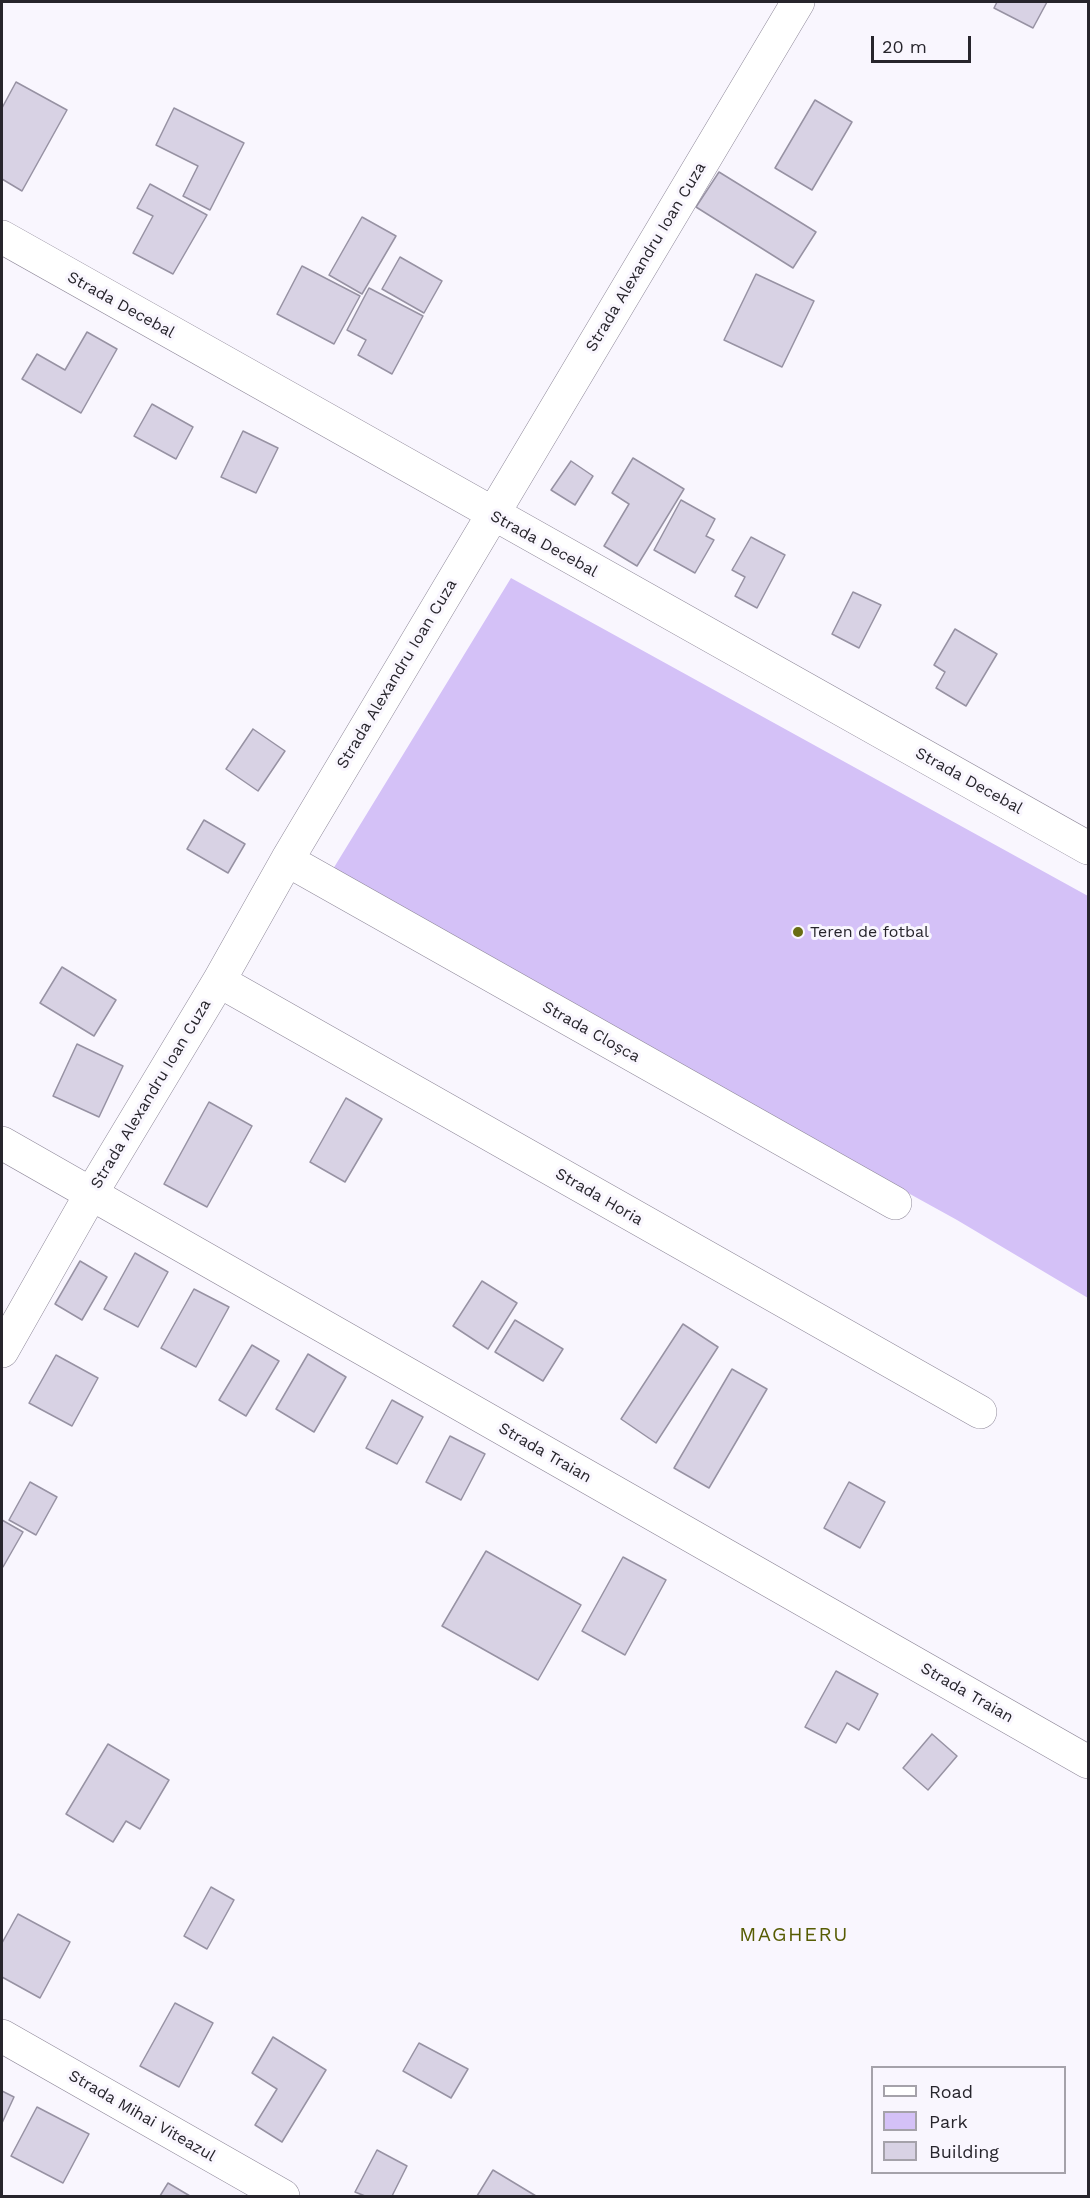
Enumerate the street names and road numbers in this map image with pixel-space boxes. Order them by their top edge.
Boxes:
street label: Strada Alexandru Ioan Cuza [582,159,710,355]
street label: Strada Decebal [64,268,178,342]
street label: Strada Decebal [487,507,601,581]
street label: Strada Alexandru Ioan Cuza [333,576,461,772]
street label: Strada Decebal [912,744,1026,818]
street label: Strada Alexandru Ioan Cuza [87,996,215,1192]
street label: Strada Cloșca [539,997,643,1067]
street label: Strada Horia [552,1164,646,1230]
street label: Strada Traian [495,1419,595,1487]
street label: Strada Traian [917,1659,1017,1727]
street label: Strada Mihai Viteazul [65,2066,219,2166]

